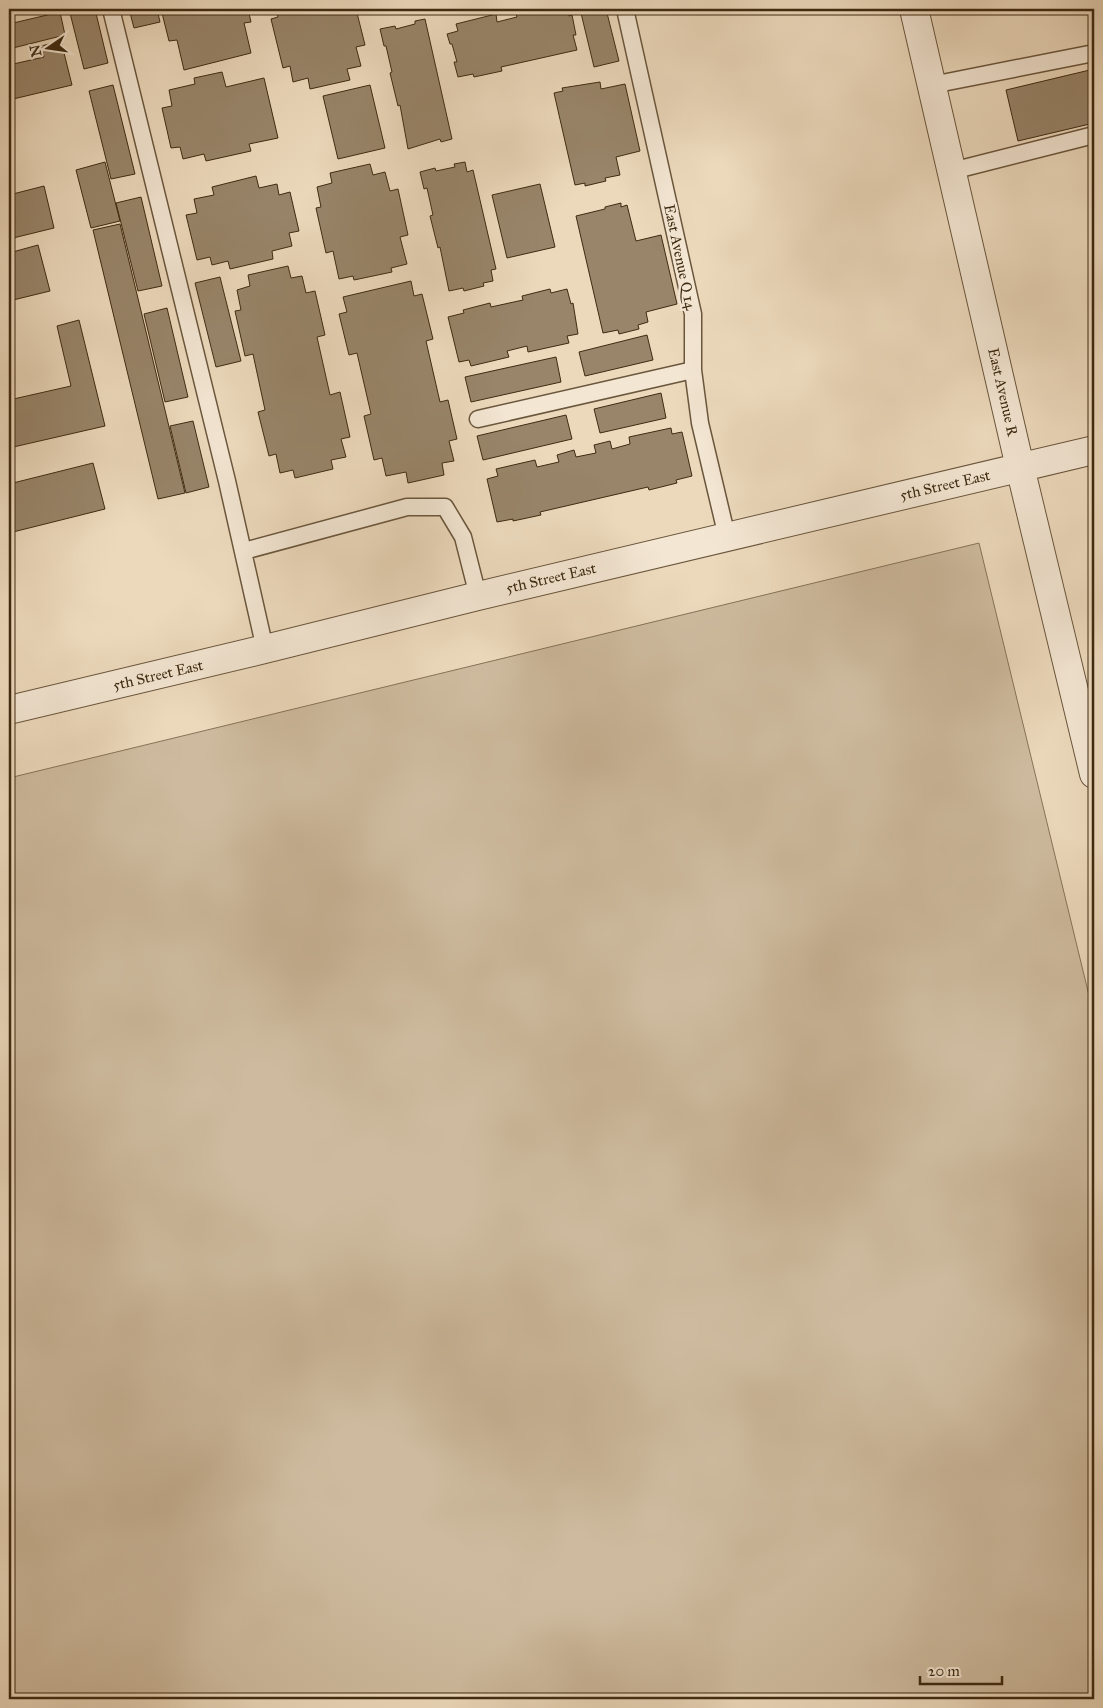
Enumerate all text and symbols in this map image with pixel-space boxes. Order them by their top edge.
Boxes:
north arrow [22,22,72,72]
text: N [26,43,45,59]
street label: East Avenue Q 14 [660,203,700,312]
street label: East Avenue R [984,346,1022,438]
street label: 5th Street East [898,466,993,504]
street label: 5th Street East [504,559,599,597]
street label: 5th Street East [111,656,206,694]
scale bar [920,1653,1003,1685]
text: 20 m [928,1662,960,1680]

